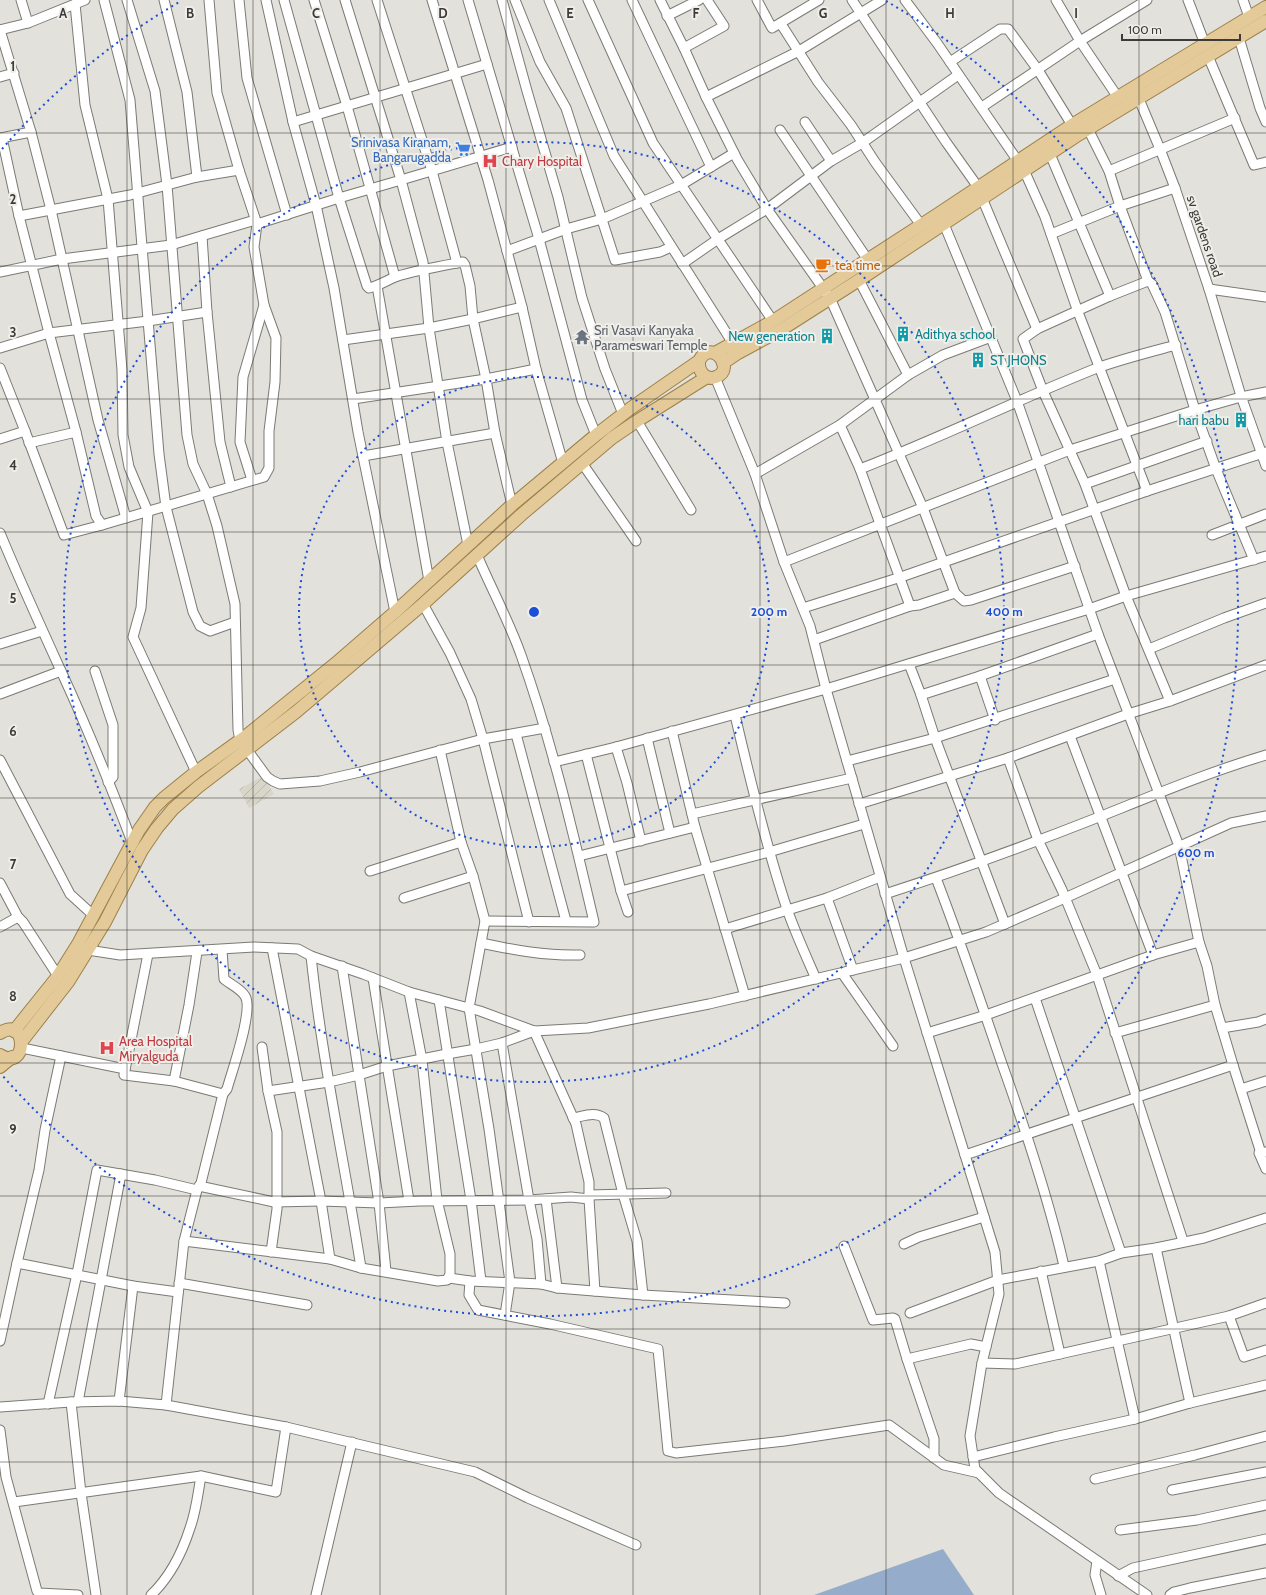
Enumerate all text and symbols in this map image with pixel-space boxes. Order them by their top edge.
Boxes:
text: A [59,5,68,21]
text: B [186,5,194,21]
text: C [312,5,320,21]
text: D [438,5,448,21]
text: E [566,5,574,21]
text: F [693,5,700,21]
text: G [819,5,828,21]
text: H [945,5,955,21]
text: I [1074,5,1078,21]
scale bar [1122,16,1240,42]
text: 100 m [1128,22,1162,37]
text: 1 [11,58,15,74]
place label: Srinivasa Kiranam, Bangarugadda [351,134,452,165]
supermarket icon: Srinivasa Kiranam, Bangarugadda [454,140,472,158]
hospital icon: Chary Hospital [481,152,499,170]
place label: Chary Hospital [502,153,582,169]
text: 2 [10,191,17,207]
street label: sv gardens road [1184,193,1226,279]
cafe icon: tea time [814,256,832,274]
place label: tea time [835,257,881,273]
place label: Sri Vasavi Kanyaka Parameswari Temple [594,322,708,353]
text: 3 [9,324,17,340]
building icon: Adithya school [894,325,912,343]
place label: Adithya school [915,326,995,342]
building icon: New generation [818,327,836,345]
temple icon: Sri Vasavi Kanyaka Parameswari Temple [573,328,591,346]
place label: New generation [728,328,815,344]
building icon: ST JHONS [969,351,987,369]
place label: ST JHONS [990,352,1047,368]
building icon: hari babu [1232,411,1250,429]
place label: hari babu [1178,412,1229,428]
text: 4 [9,457,17,473]
text: 5 [10,590,17,606]
text: 200 m [751,604,787,619]
text: 400 m [985,604,1023,619]
centre of rings [527,605,541,619]
text: 6 [9,723,17,739]
text: 600 m [1178,845,1214,860]
text: 7 [10,856,17,872]
text: 8 [9,988,17,1004]
place label: Area Hospital Miryalguda [119,1033,192,1064]
hospital icon: Area Hospital Miryalguda [98,1039,116,1057]
text: 9 [9,1121,17,1137]

